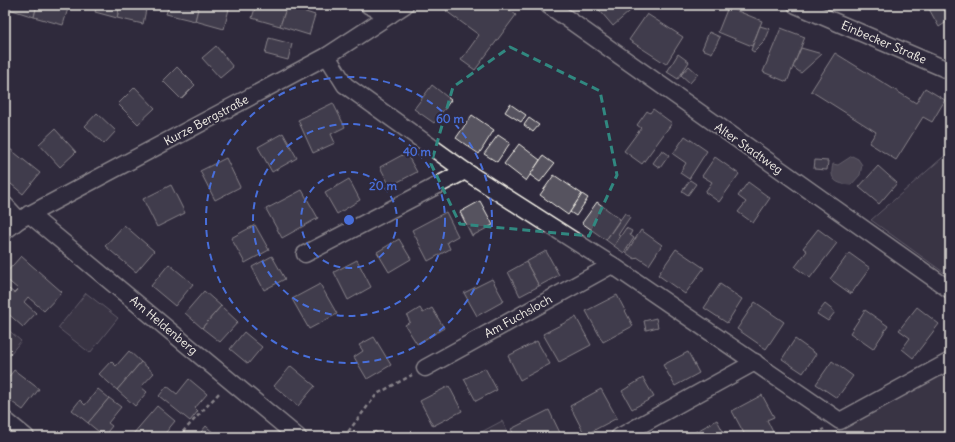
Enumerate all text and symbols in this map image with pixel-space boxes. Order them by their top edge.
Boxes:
street label: Einbecker Straße [839,17,929,67]
street label: Kurze Bergstraße [161,91,251,149]
text: 60 m [436,111,465,126]
street label: Alter Stadtweg [712,119,786,177]
text: 40 m [403,144,432,159]
text: 20 m [369,178,397,193]
centre of rings [342,213,356,227]
street label: Am Fuchsloch [481,291,555,341]
street label: Am Heldenberg [127,292,201,358]

